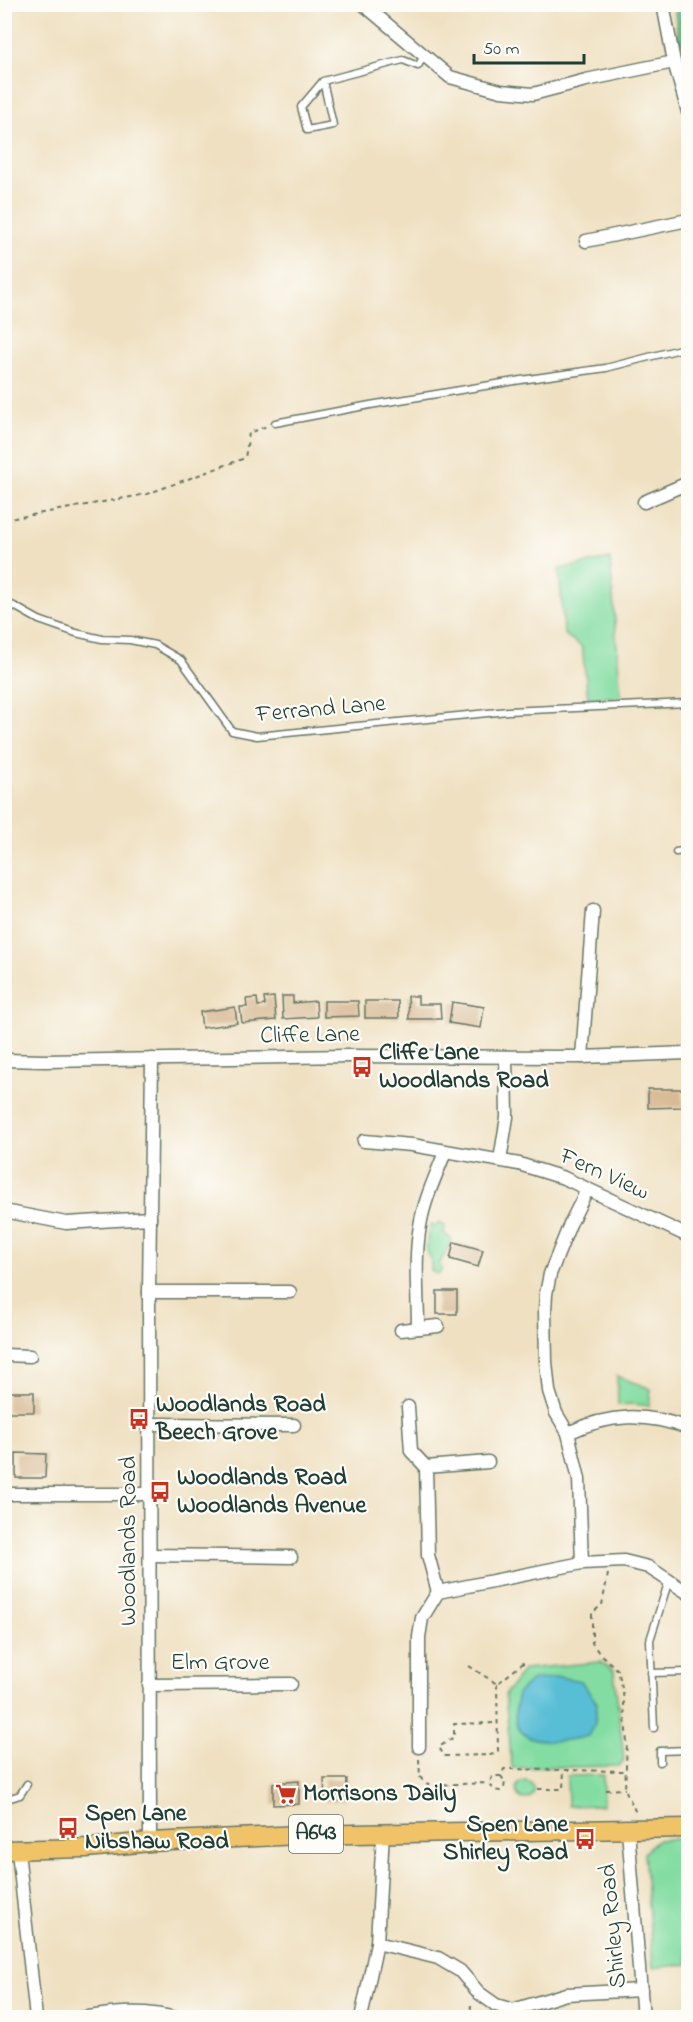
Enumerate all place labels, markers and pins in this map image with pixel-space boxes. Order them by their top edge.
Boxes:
place label: Cliffe Lane Woodlands Road [379,1036,549,1099]
bus stop icon: Cliffe Lane Woodlands Road [350,1055,374,1079]
place label: Woodlands Road Beech Grove [155,1388,326,1451]
bus stop icon: Woodlands Road Beech Grove [127,1407,151,1431]
place label: Woodlands Road Woodlands Avenue [177,1461,368,1524]
bus stop icon: Woodlands Road Woodlands Avenue [148,1480,172,1504]
place label: Morrisons Daily [303,1777,456,1813]
supermarket icon: Morrisons Daily [274,1782,298,1806]
place label: Spen Lane Nibshaw Road [85,1797,229,1860]
place label: Spen Lane Shirley Road [443,1808,569,1872]
bus stop icon: Spen Lane Nibshaw Road [56,1816,80,1840]
bus stop icon: Spen Lane Shirley Road [573,1827,597,1851]

